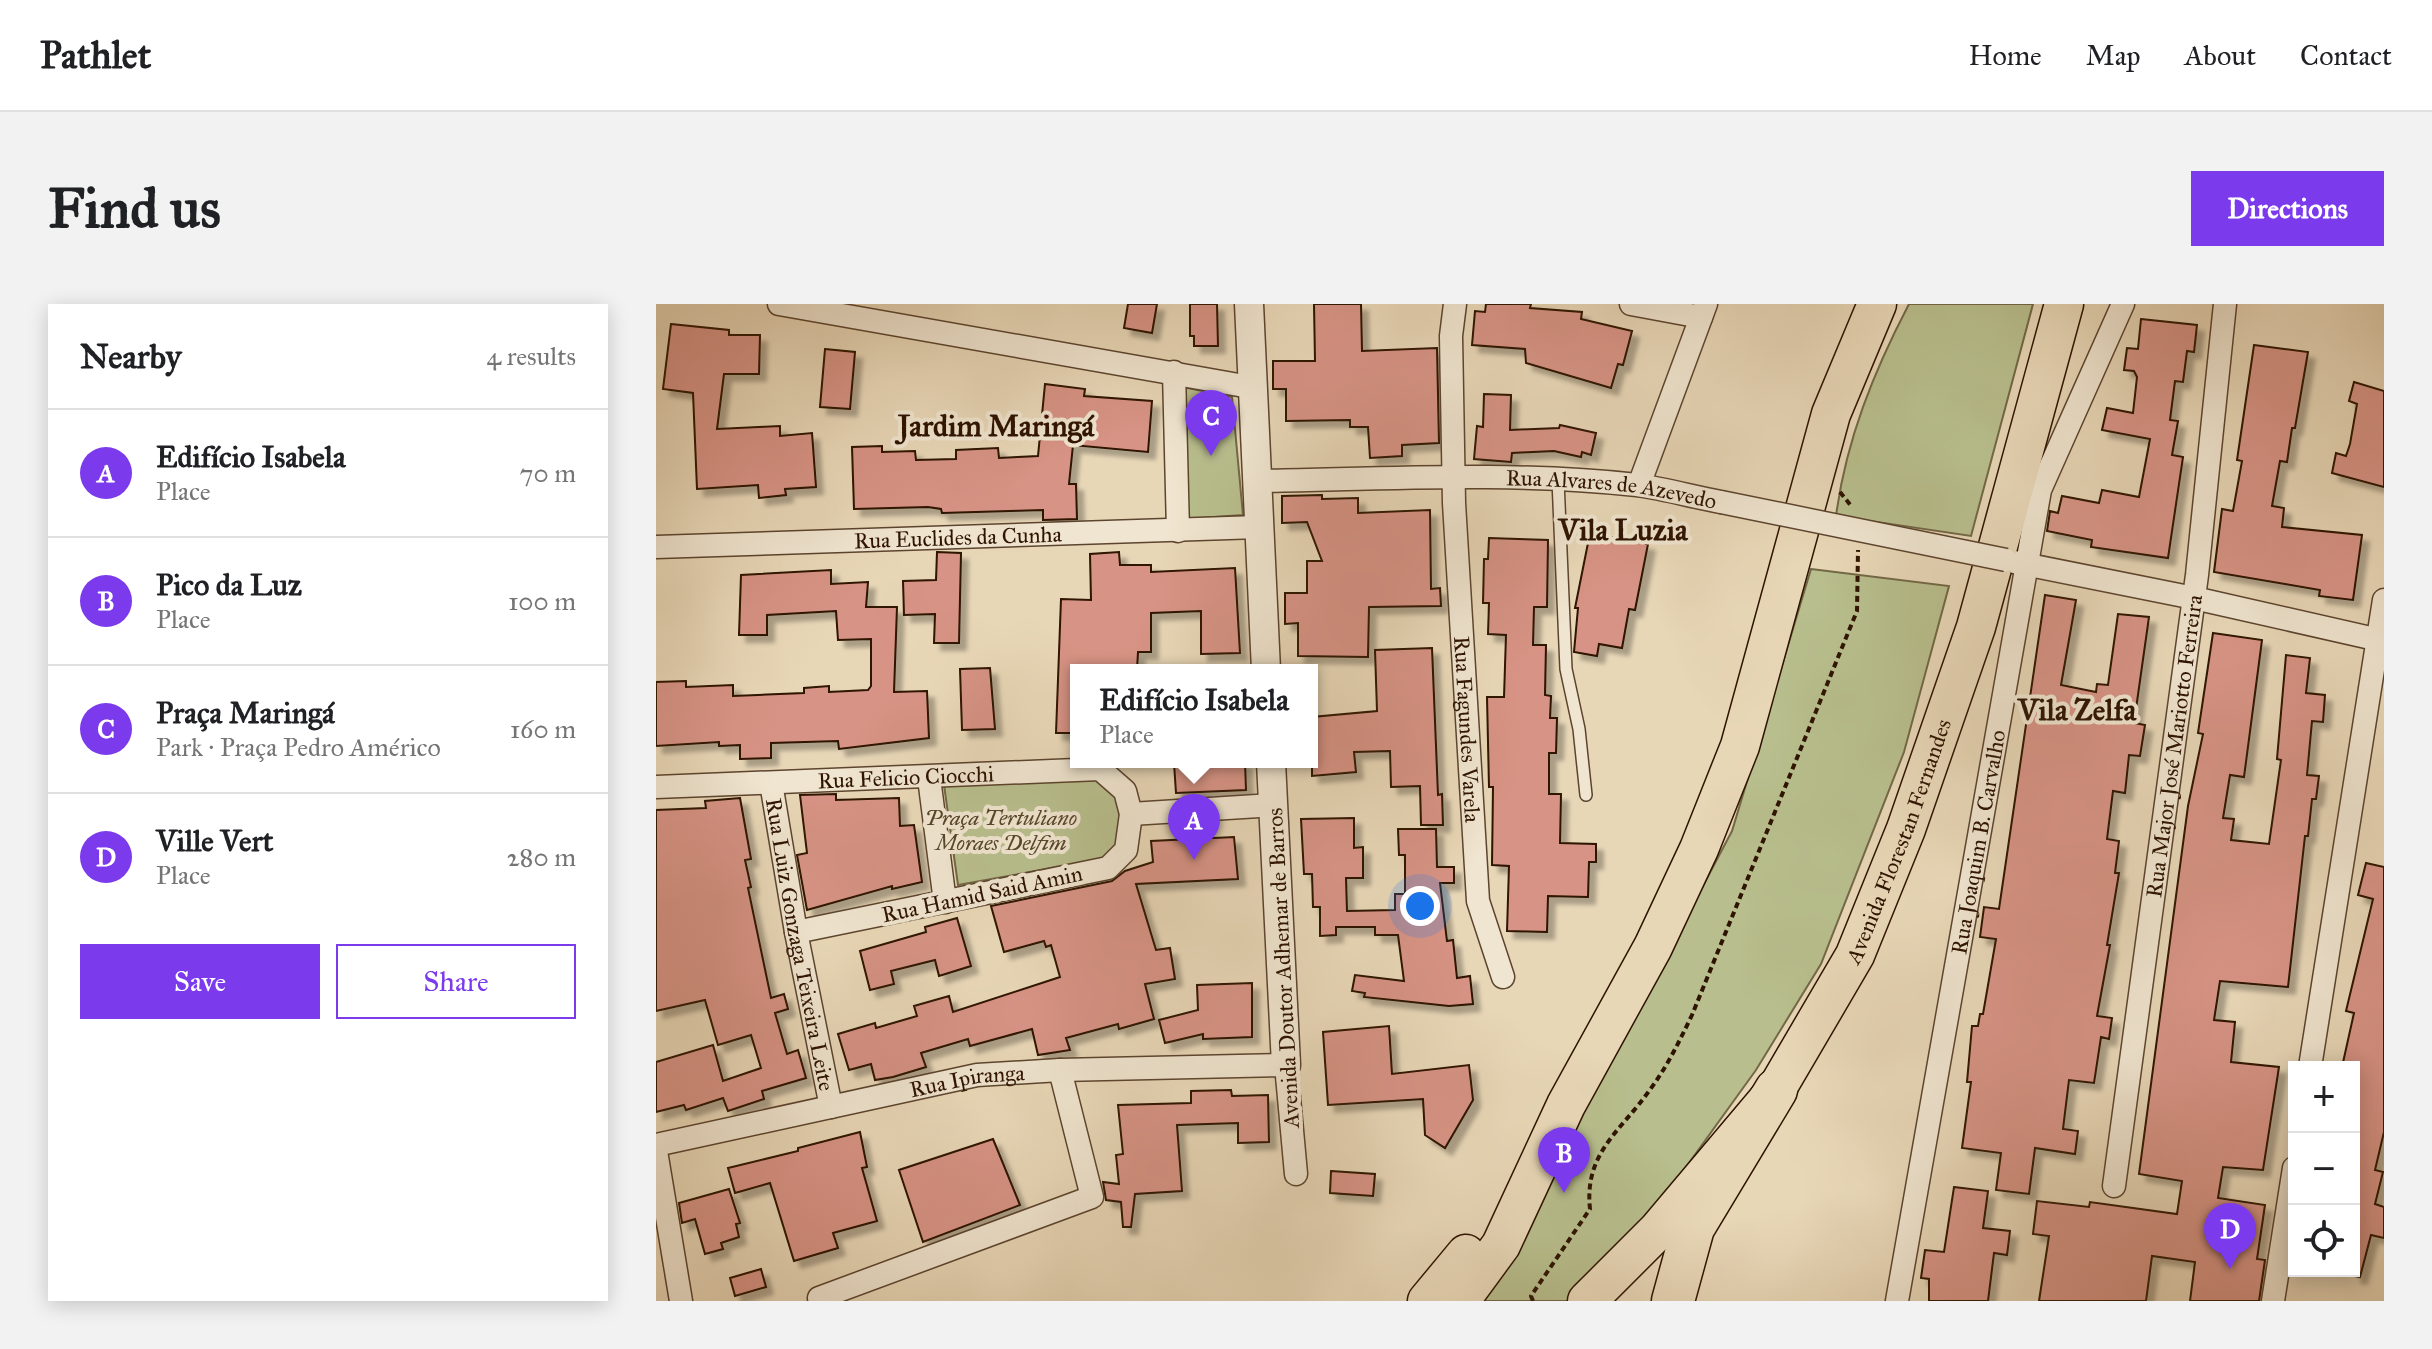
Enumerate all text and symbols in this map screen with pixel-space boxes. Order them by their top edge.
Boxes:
text: Pathlet [40,32,151,78]
text: Home [1969,38,2042,73]
text: Map [2086,38,2140,73]
text: About [2184,38,2256,73]
text: Contact [2300,38,2392,73]
button: Directions [2191,171,2384,246]
text: Find us [48,174,221,242]
text: Nearby [80,336,182,377]
text: 4 results [487,340,576,372]
pin: C [1185,390,1237,456]
district label: Jardim Maringá [894,408,1095,445]
text: Edifício Isabela [156,439,346,475]
text: A [97,457,115,489]
text: 70 m [520,457,576,489]
street label: Rua Alvares de Azevedo [1506,464,1719,514]
text: Place [156,475,211,507]
district label: Vila Luzia [1557,512,1689,548]
street label: Rua Euclides da Cunha [853,520,1063,554]
text: Pico da Luz [156,567,302,603]
text: B [97,585,115,617]
text: 100 m [508,585,576,617]
street label: Rua Major José Mariotto Ferreira [2140,592,2208,899]
text: Place [156,603,211,635]
street label: Rua Fagundes Varela [1449,635,1487,824]
popup [1070,664,1318,768]
text: Edifício Isabela [1099,682,1289,718]
district label: Vila Zelfa [2017,692,2138,728]
text: Praça Maringá [156,695,335,731]
text: C [97,713,115,745]
text: 160 m [510,713,576,745]
street label: Avenida Florestan Fernandes [1839,715,1957,969]
text: Place [1099,718,1154,750]
street label: Rua Joaquim B. Carvalho [1945,728,2011,956]
text: Park · Praça Pedro Américo [156,731,441,763]
street label: Rua Felicio Ciocchi [817,760,994,794]
pin: A [1168,794,1220,860]
street label: Rua Luiz Gonzaga Teixeira Leite [760,796,841,1093]
park label: Praça Tertuliano Moraes Delfim [925,804,1077,856]
street label: Avenida Doutor Adhemar de Barros [1261,807,1305,1130]
text: Ville Vert [156,823,273,859]
text: D [96,841,116,873]
text: 280 m [507,841,576,873]
text: Place [156,859,211,891]
street label: Rua Hamid Said Amin [879,860,1085,928]
your location [1400,886,1440,926]
button: Save [80,944,320,1019]
button: Share [336,944,576,1019]
street label: Rua Ipiranga [907,1059,1026,1103]
map controls [2288,1061,2360,1277]
button: + [2288,1061,2360,1133]
pin: B [1538,1127,1590,1193]
button: − [2288,1133,2360,1205]
pin: D [2204,1203,2256,1269]
button: locate [2288,1205,2360,1277]

